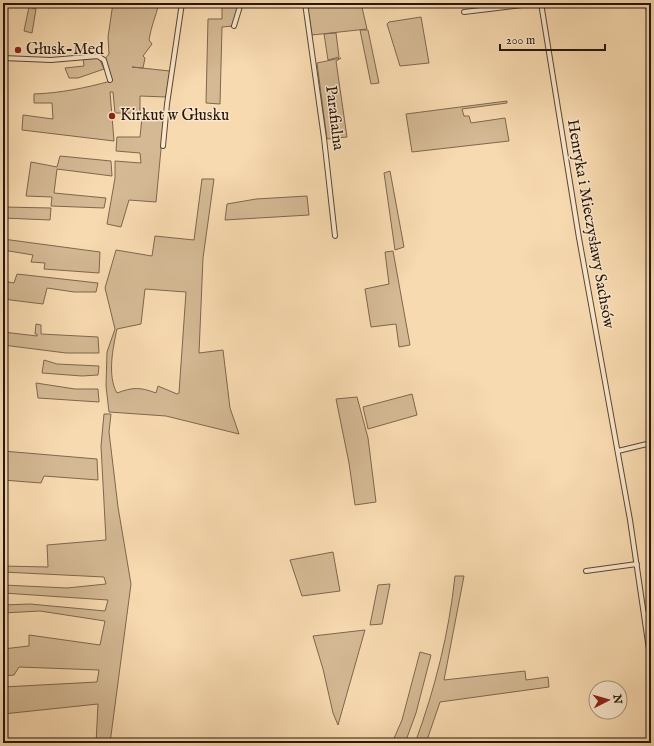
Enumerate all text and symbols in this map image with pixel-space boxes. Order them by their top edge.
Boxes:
scale bar [500,26,605,52]
text: 200 m [506,33,535,48]
place label: Głusk-Med [26,40,104,60]
marker: Głusk-Med [13,45,23,55]
street label: Parafialna [320,85,348,152]
place label: Kirkut w Głusku [120,106,229,126]
marker: Kirkut w Głusku [107,111,117,121]
street label: Henryka i Mieczysławy Sachsów [562,118,618,331]
north arrow [588,680,628,720]
text: N [609,693,624,705]

